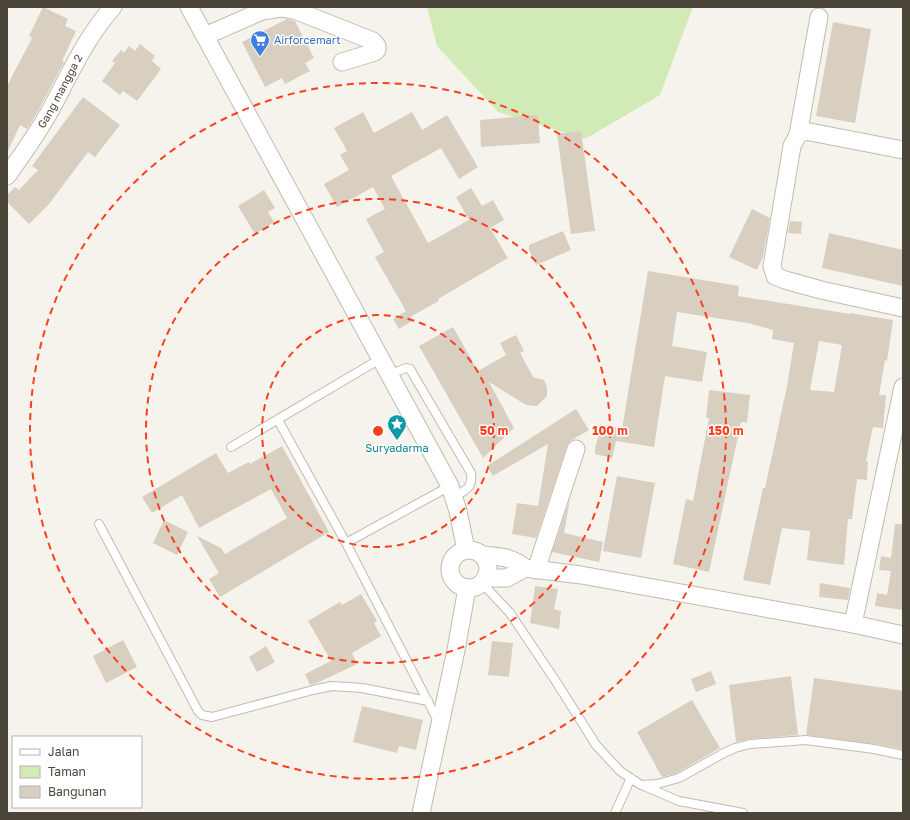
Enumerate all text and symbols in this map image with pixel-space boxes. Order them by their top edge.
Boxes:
supermarket icon: Airforcemart [249,29,271,57]
place label: Airforcemart [274,33,341,46]
street label: Gang mangga 2 [34,52,85,130]
place icon: Suryadarma [386,413,408,441]
text: 50 m [480,423,508,438]
text: 100 m [592,423,628,438]
text: 150 m [709,423,743,438]
centre of rings [371,424,385,438]
place label: Suryadarma [365,441,429,454]
legend [12,736,142,808]
text: Jalan [48,744,79,759]
text: Taman [48,764,86,779]
text: Bangunan [48,784,106,799]

